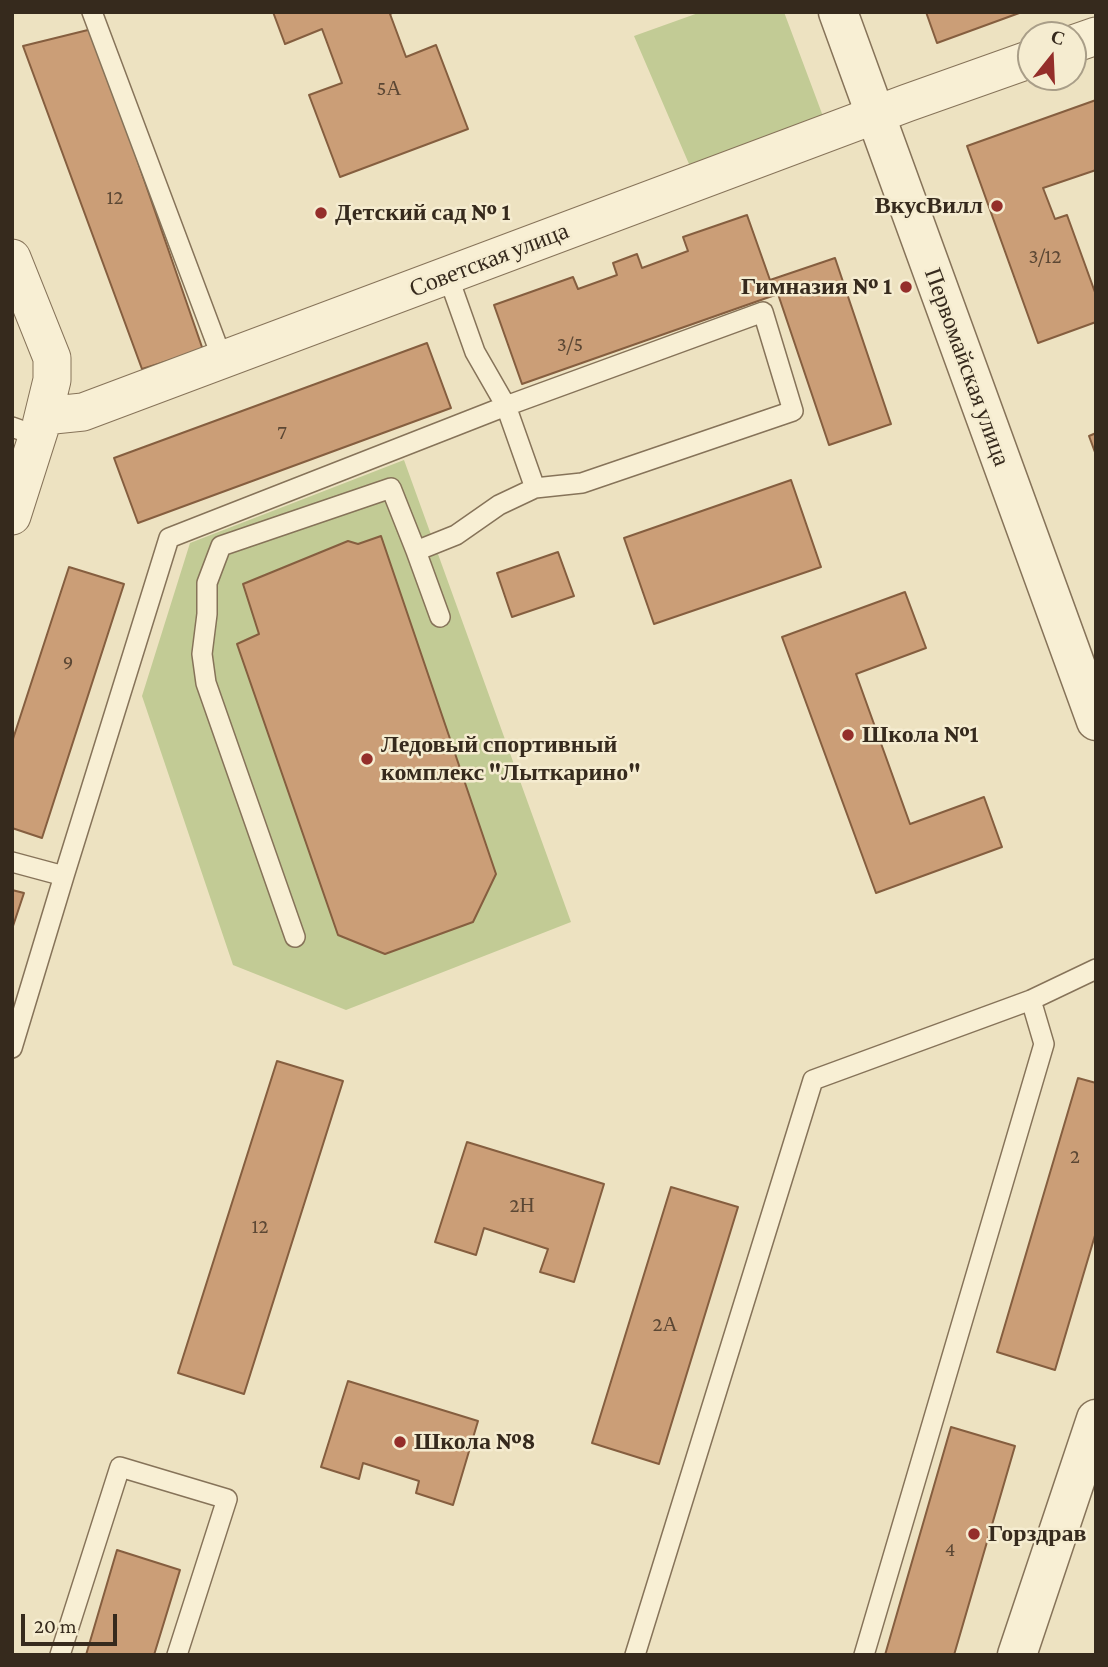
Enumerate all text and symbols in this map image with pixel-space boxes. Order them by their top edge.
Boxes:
north arrow [1017,21,1087,91]
text: С [1048,25,1068,50]
house number: 5А [376,76,402,102]
house number: 12 [107,185,123,211]
place label: ВкусВилл [875,192,983,220]
marker: ВкусВилл [989,198,1005,214]
place label: Детский сад № 1 [335,199,511,227]
marker: Детский сад № 1 [313,205,329,221]
street label: Советская улица [405,216,573,304]
house number: 3/12 [1028,244,1062,270]
street label: Первомайская улица [918,264,1016,470]
place label: Гимназия № 1 [741,273,892,301]
marker: Гимназия № 1 [898,279,914,295]
house number: 3/5 [557,332,583,358]
house number: 7 [277,420,287,446]
house number: 9 [63,650,73,676]
place label: Школа №1 [862,721,979,749]
marker: Школа №1 [840,727,856,743]
place label: Ледовый спортивный комплекс "Лыткарино" [381,731,641,787]
marker: Ледовый спортивный комплекс "Лыткарино" [359,751,375,767]
house number: 2 [1070,1144,1080,1170]
house number: 2Н [509,1193,535,1219]
house number: 12 [252,1214,268,1240]
house number: 2А [652,1312,678,1338]
place label: Школа №8 [414,1428,536,1456]
marker: Школа №8 [392,1434,408,1450]
place label: Горздрав [988,1520,1086,1548]
marker: Горздрав [966,1526,982,1542]
house number: 4 [945,1537,955,1563]
scale bar [24,1600,121,1644]
text: 20 m [34,1614,77,1638]

